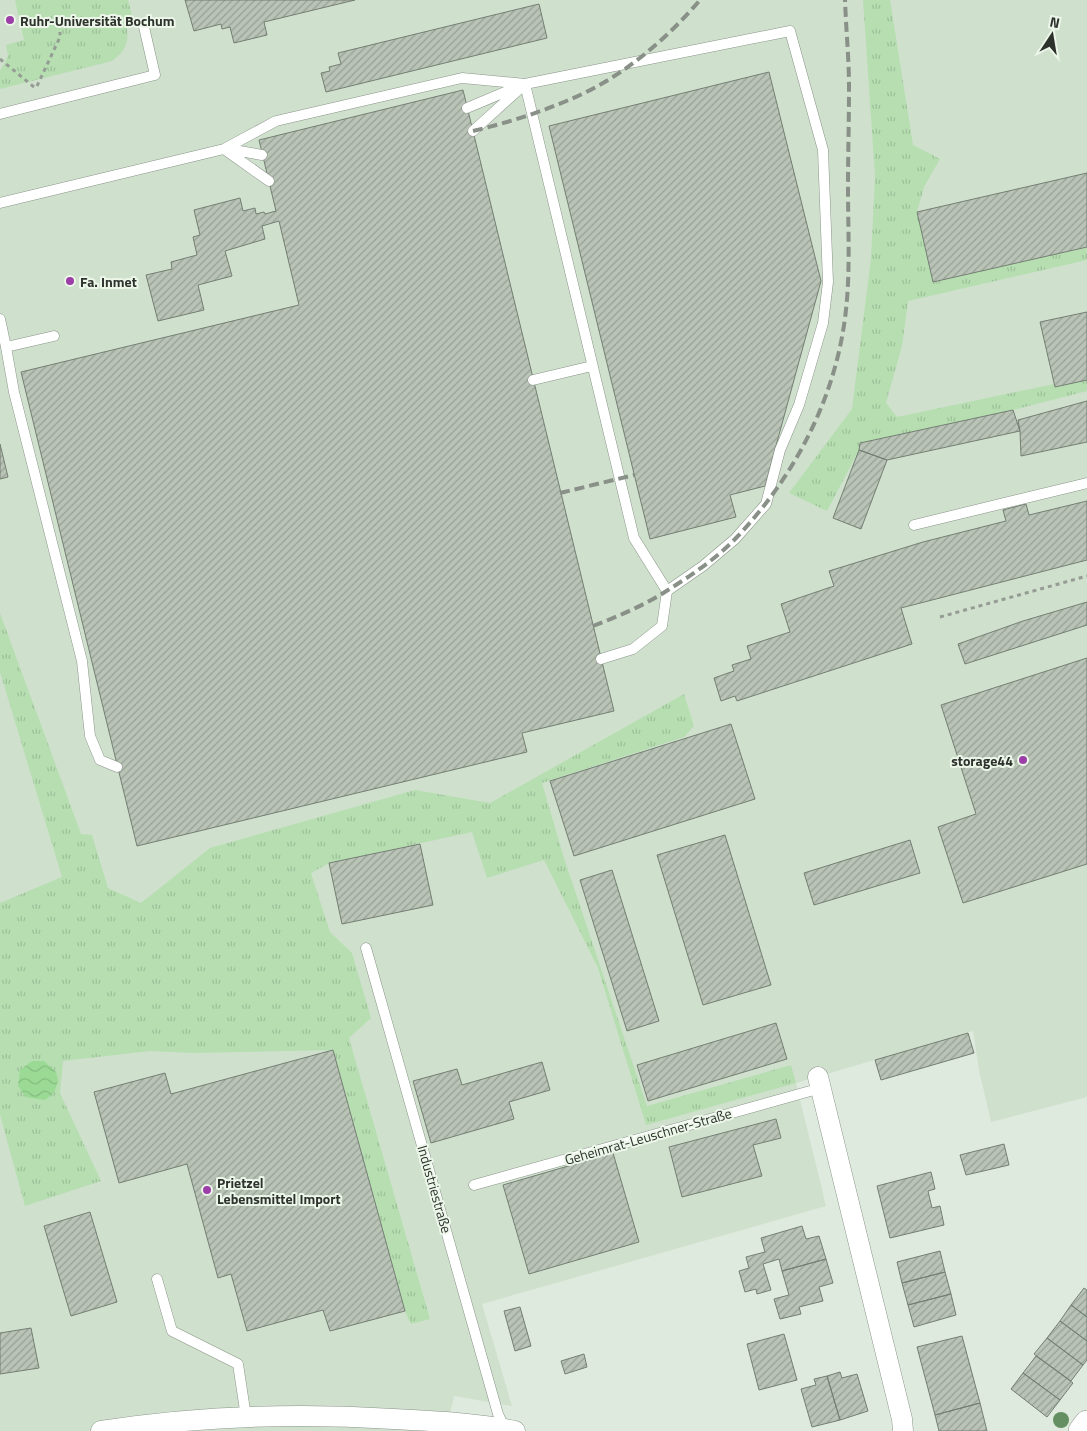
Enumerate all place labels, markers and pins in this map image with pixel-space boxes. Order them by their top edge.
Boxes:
place label: Ruhr-Universität Bochum [20,10,174,31]
marker: Ruhr-Universität Bochum [4,14,16,26]
place label: Fa. Inmet [80,271,137,292]
marker: Fa. Inmet [64,275,76,287]
place label: storage44 [951,750,1013,771]
marker: storage44 [1017,754,1029,766]
place label: Prietzel Lebensmittel Import [217,1172,341,1209]
marker: Prietzel Lebensmittel Import [201,1184,213,1196]

